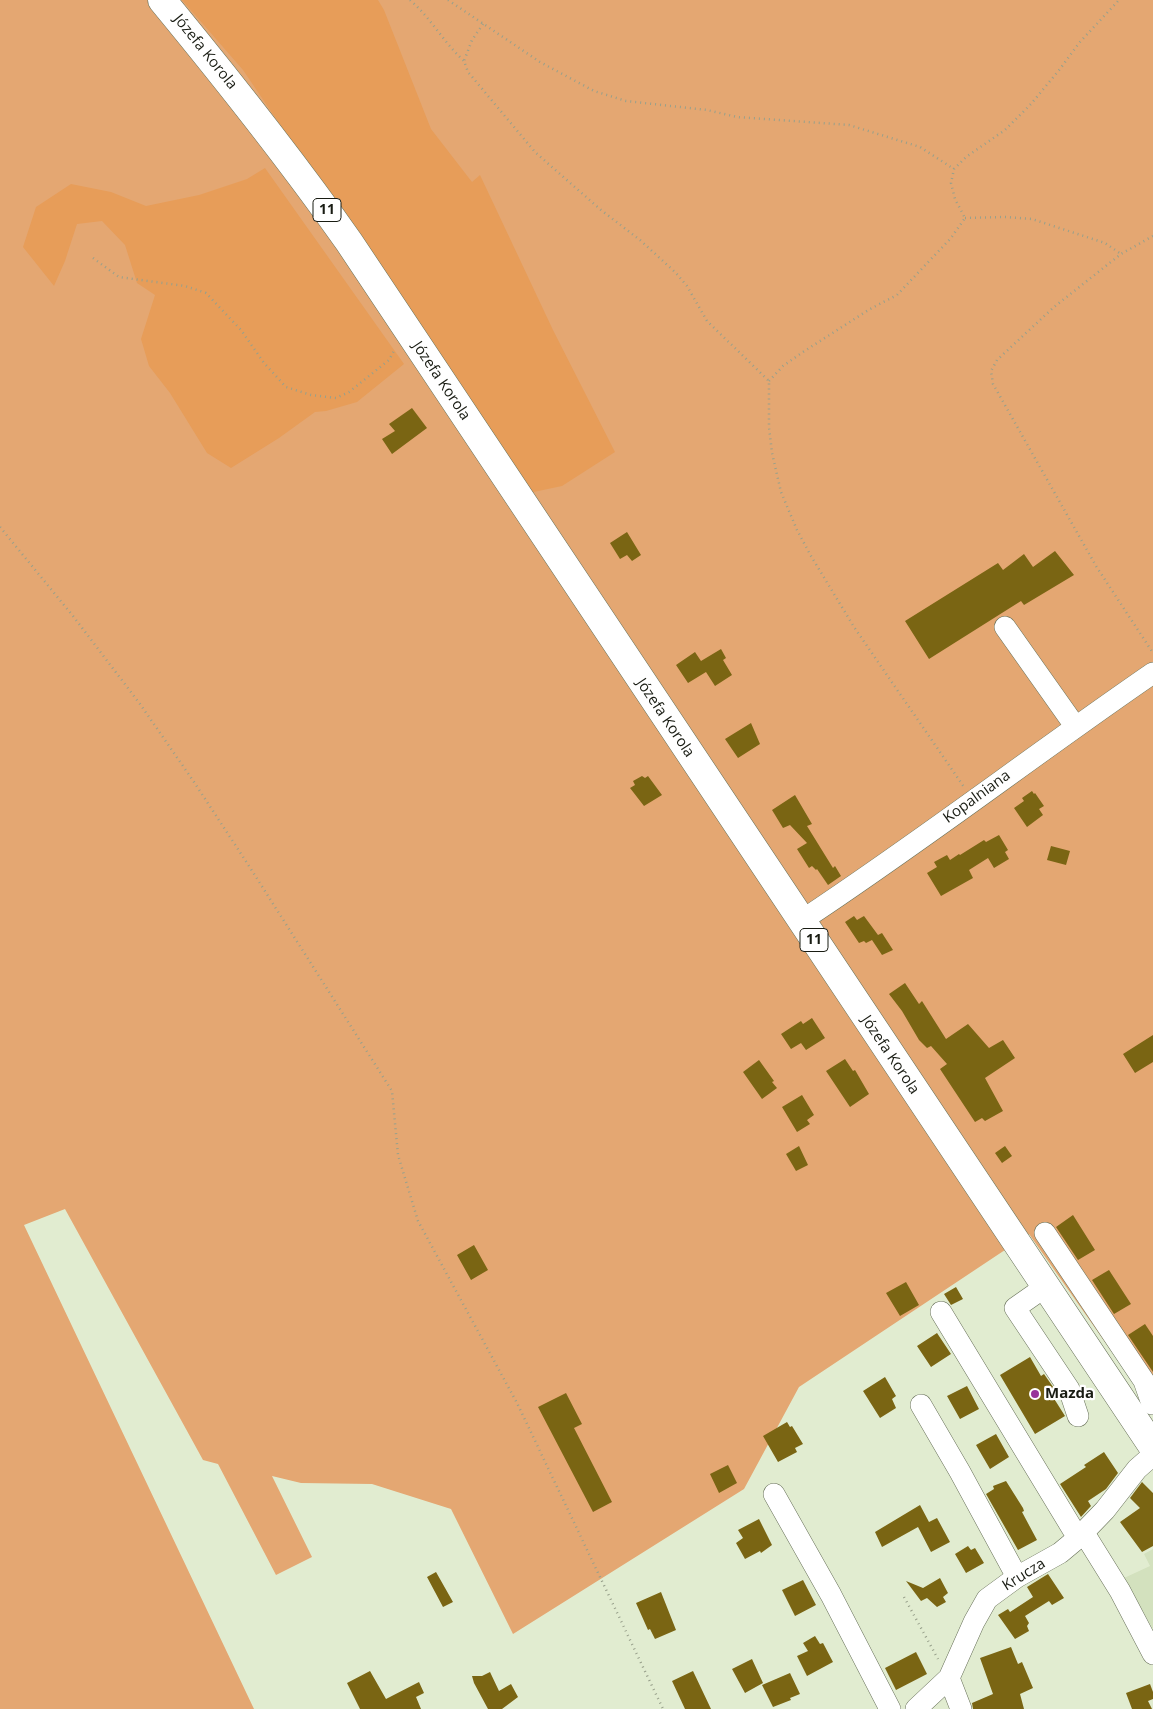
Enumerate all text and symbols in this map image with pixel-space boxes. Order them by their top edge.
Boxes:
street label: Józefa Korola [169,11,241,93]
road number: 11 [313,198,341,222]
street label: Józefa Korola [408,338,474,424]
street label: Józefa Korola [632,675,698,761]
street label: Kopalniana [940,767,1014,827]
road number: 11 [800,928,828,952]
street label: Józefa Korola [857,1012,923,1098]
place label: Mazda [1045,1385,1094,1403]
marker: Mazda [1029,1388,1041,1400]
street label: Krucza [999,1555,1049,1595]

